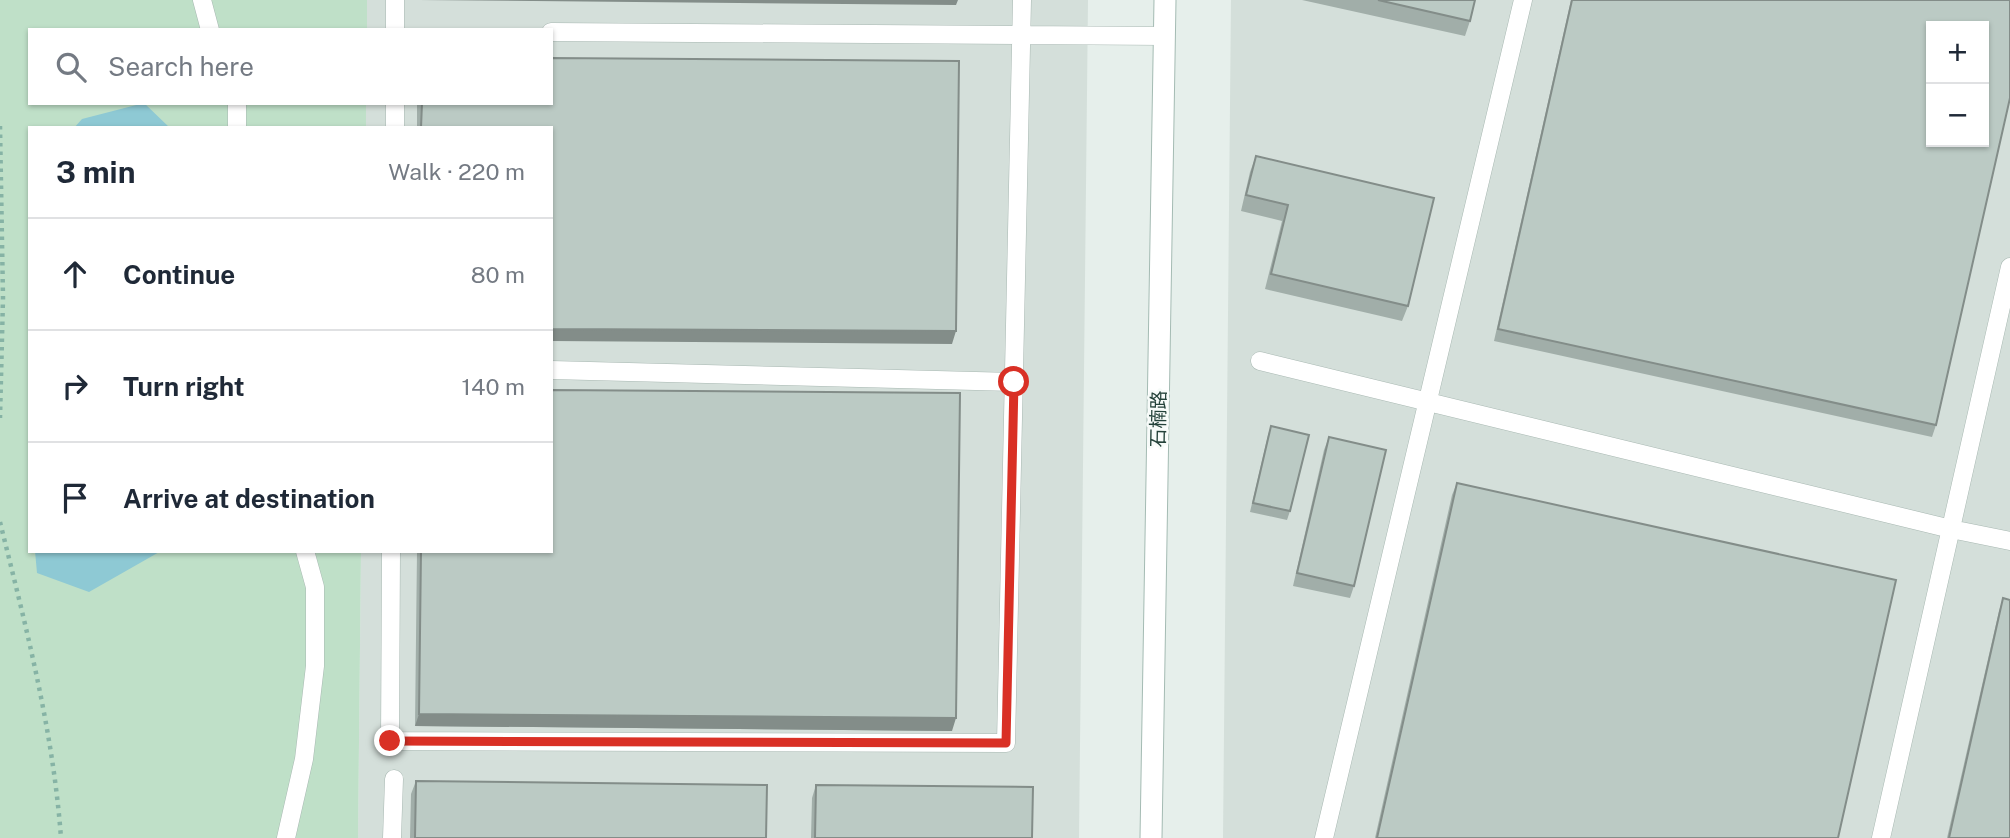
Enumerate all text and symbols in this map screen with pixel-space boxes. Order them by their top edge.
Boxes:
map controls [1926,21,1989,147]
button: + [1926,21,1989,84]
search box [28,28,553,105]
icon: search [52,48,90,86]
text: Search here [108,51,254,82]
button: − [1926,84,1989,147]
text: 3 min [56,154,135,190]
text: Walk · 220 m [388,158,525,185]
icon: ahead [56,255,94,293]
text: Continue [123,259,235,290]
text: 80 m [471,261,525,288]
route start [998,366,1029,397]
icon: right [56,367,94,405]
text: Turn right [123,371,245,402]
text: 140 m [462,373,525,400]
street label: 石楠路 [1147,390,1169,448]
icon: arrive [56,479,94,517]
text: Arrive at destination [123,483,375,514]
route end [374,725,405,756]

